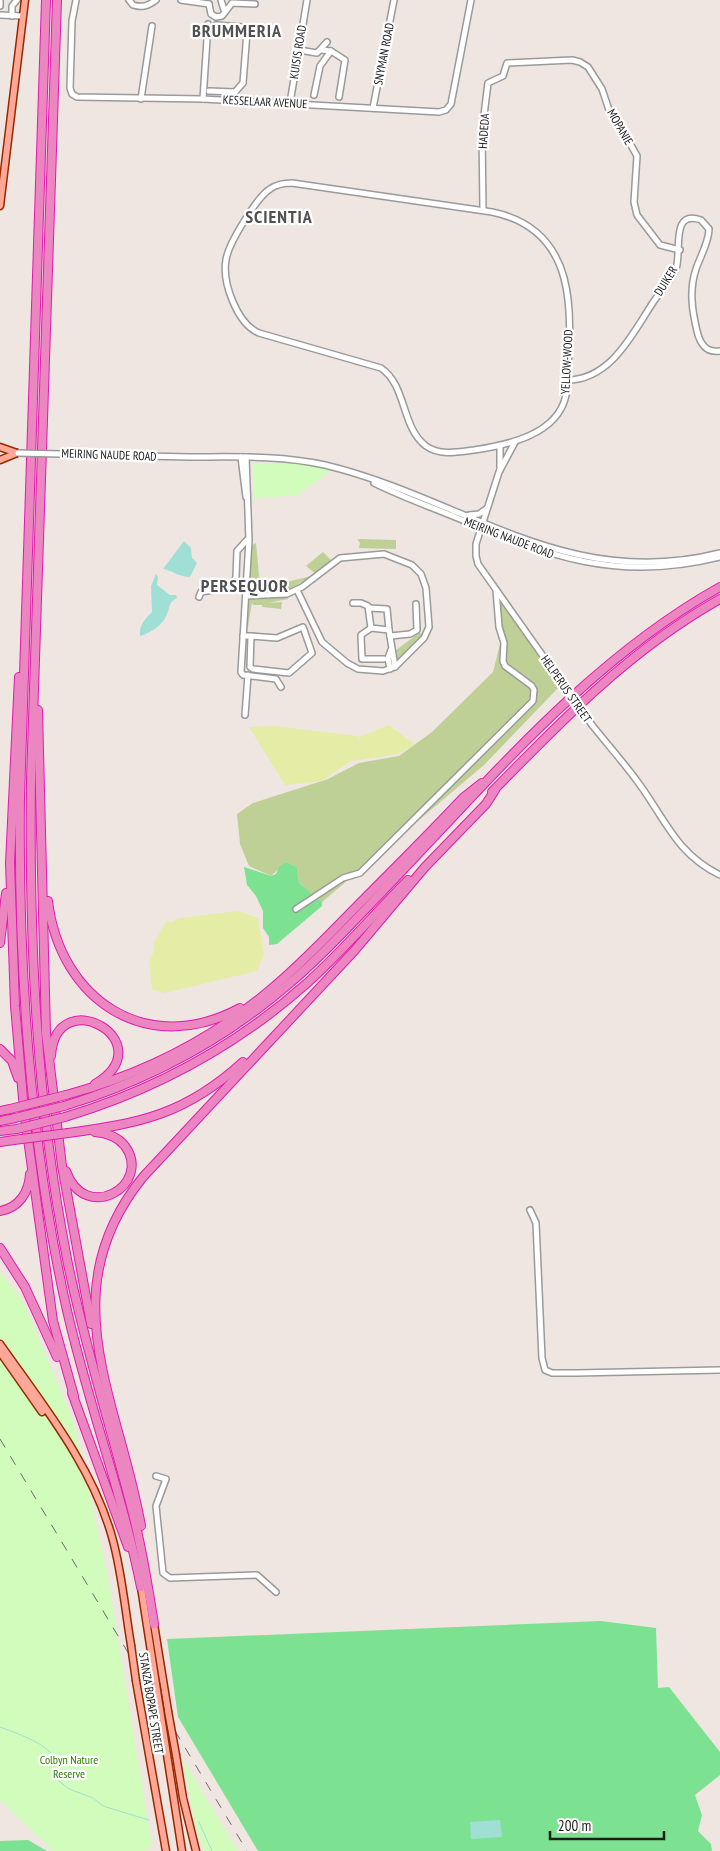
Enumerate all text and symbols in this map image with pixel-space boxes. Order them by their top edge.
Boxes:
district label: BRUMMERIA [192,19,282,42]
street label: SNYMAN ROAD [370,21,397,86]
street label: KUISIS ROAD [286,24,309,80]
street label: KESSELAAR AVENUE [222,92,308,111]
street label: MOPANIE [604,106,637,147]
street label: HADEDA [475,113,492,149]
district label: SCIENTIA [245,205,313,228]
street label: DUIKER [651,263,681,298]
street label: YELLOW-WOOD [557,329,576,395]
street label: MEIRING NAUDE ROAD [61,445,157,464]
street label: MEIRING NAUDE ROAD [462,513,556,562]
district label: PERSEQUOR [201,574,289,597]
street label: HELPERUS STREET [538,652,595,726]
street label: STANZA BOPAPE STREET [136,1651,167,1755]
park label: Colbyn Nature Reserve [40,1752,98,1781]
scale bar [550,1808,664,1840]
text: 200 m [558,1816,591,1835]

